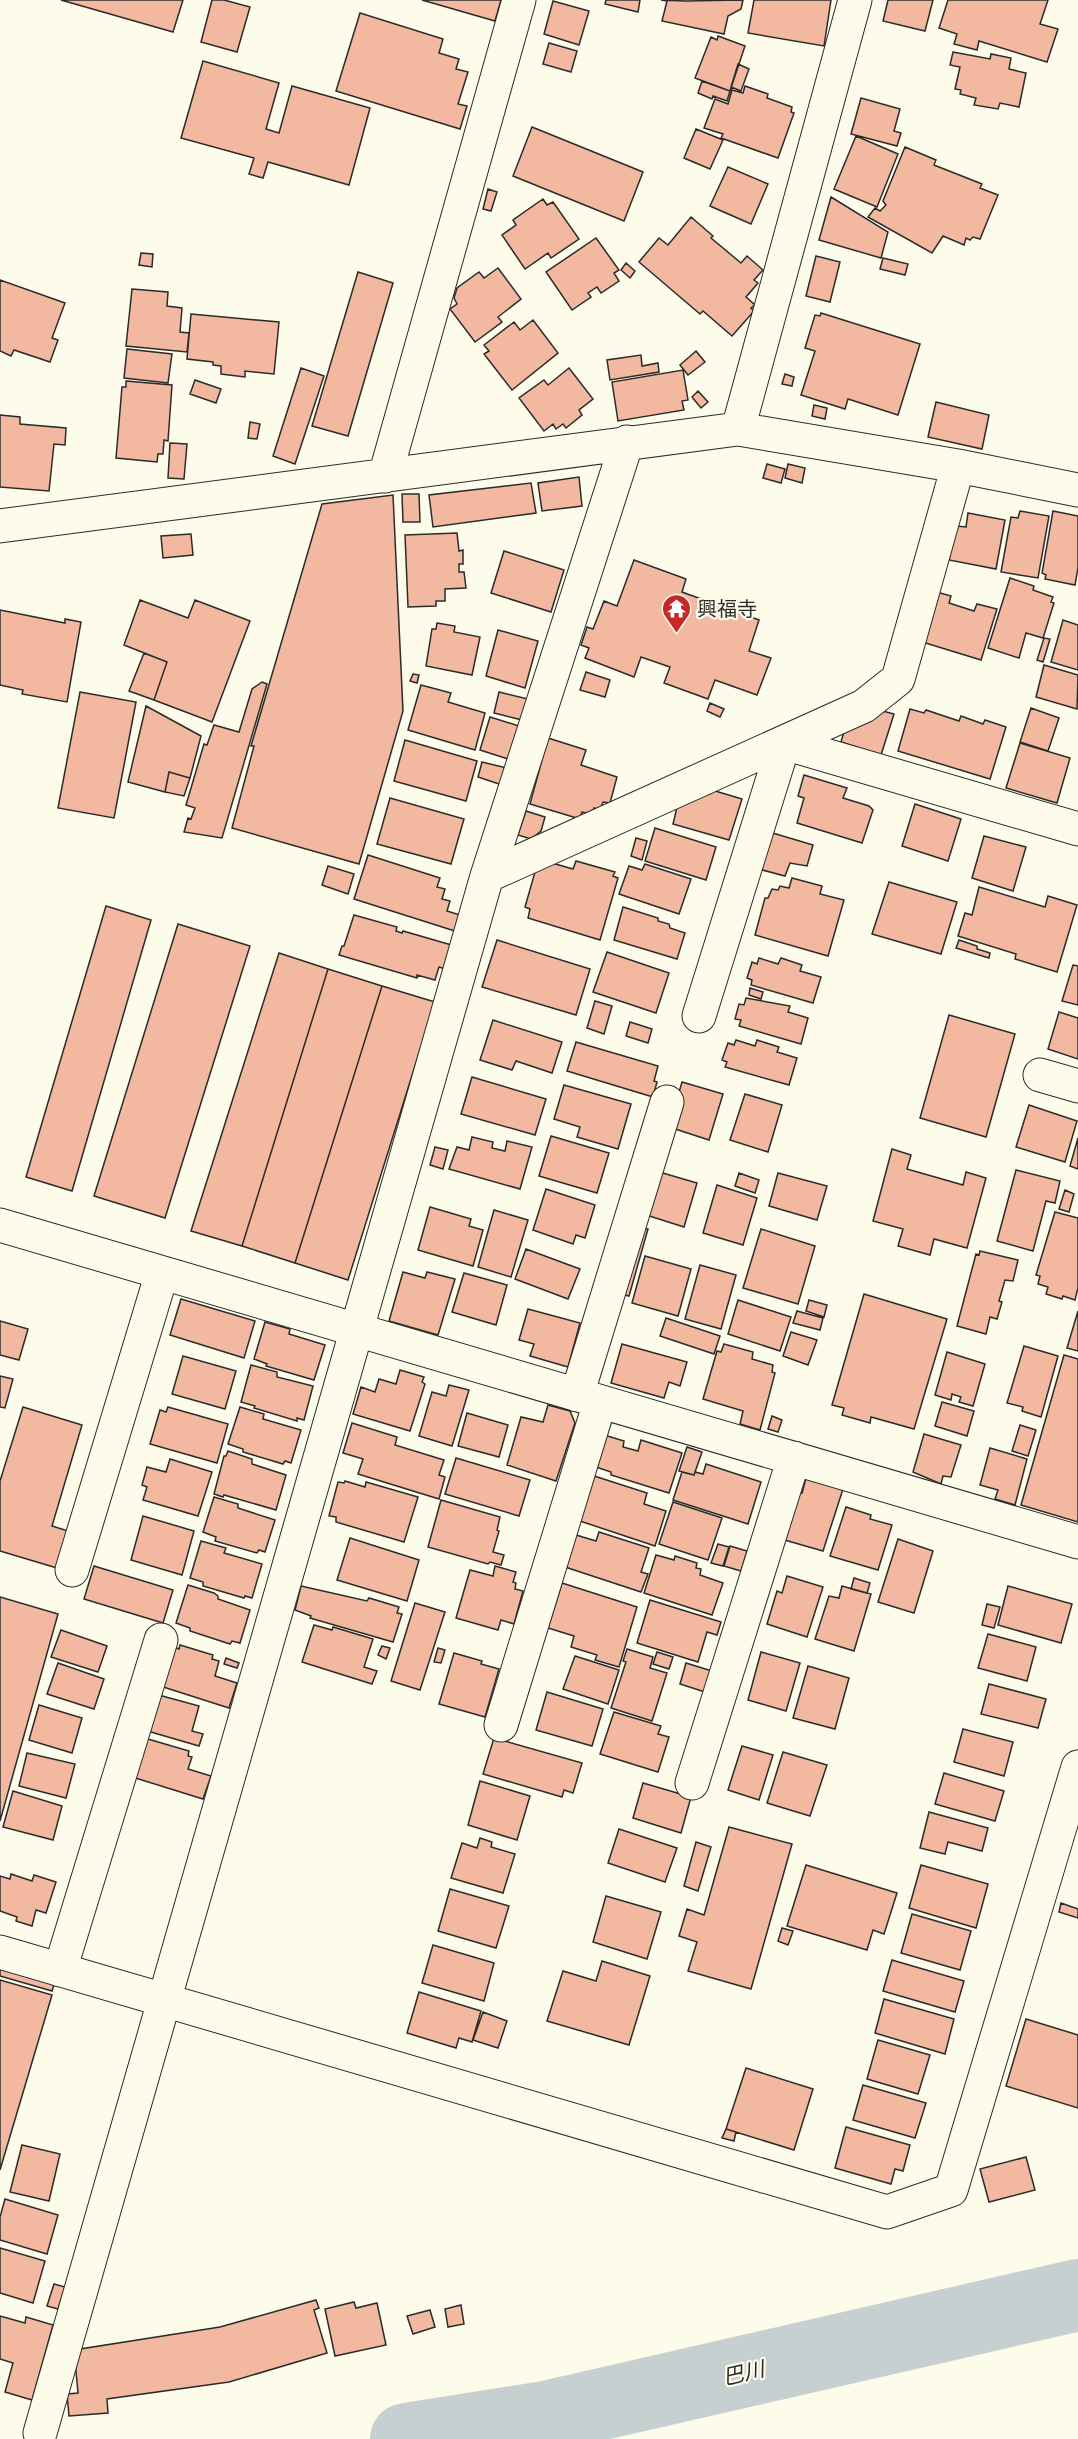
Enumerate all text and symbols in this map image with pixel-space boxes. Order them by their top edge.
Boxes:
temple icon: 興福寺 [660,592,692,634]
place label: 興福寺 [697,596,757,620]
water label: 巴川 [720,2355,768,2389]

